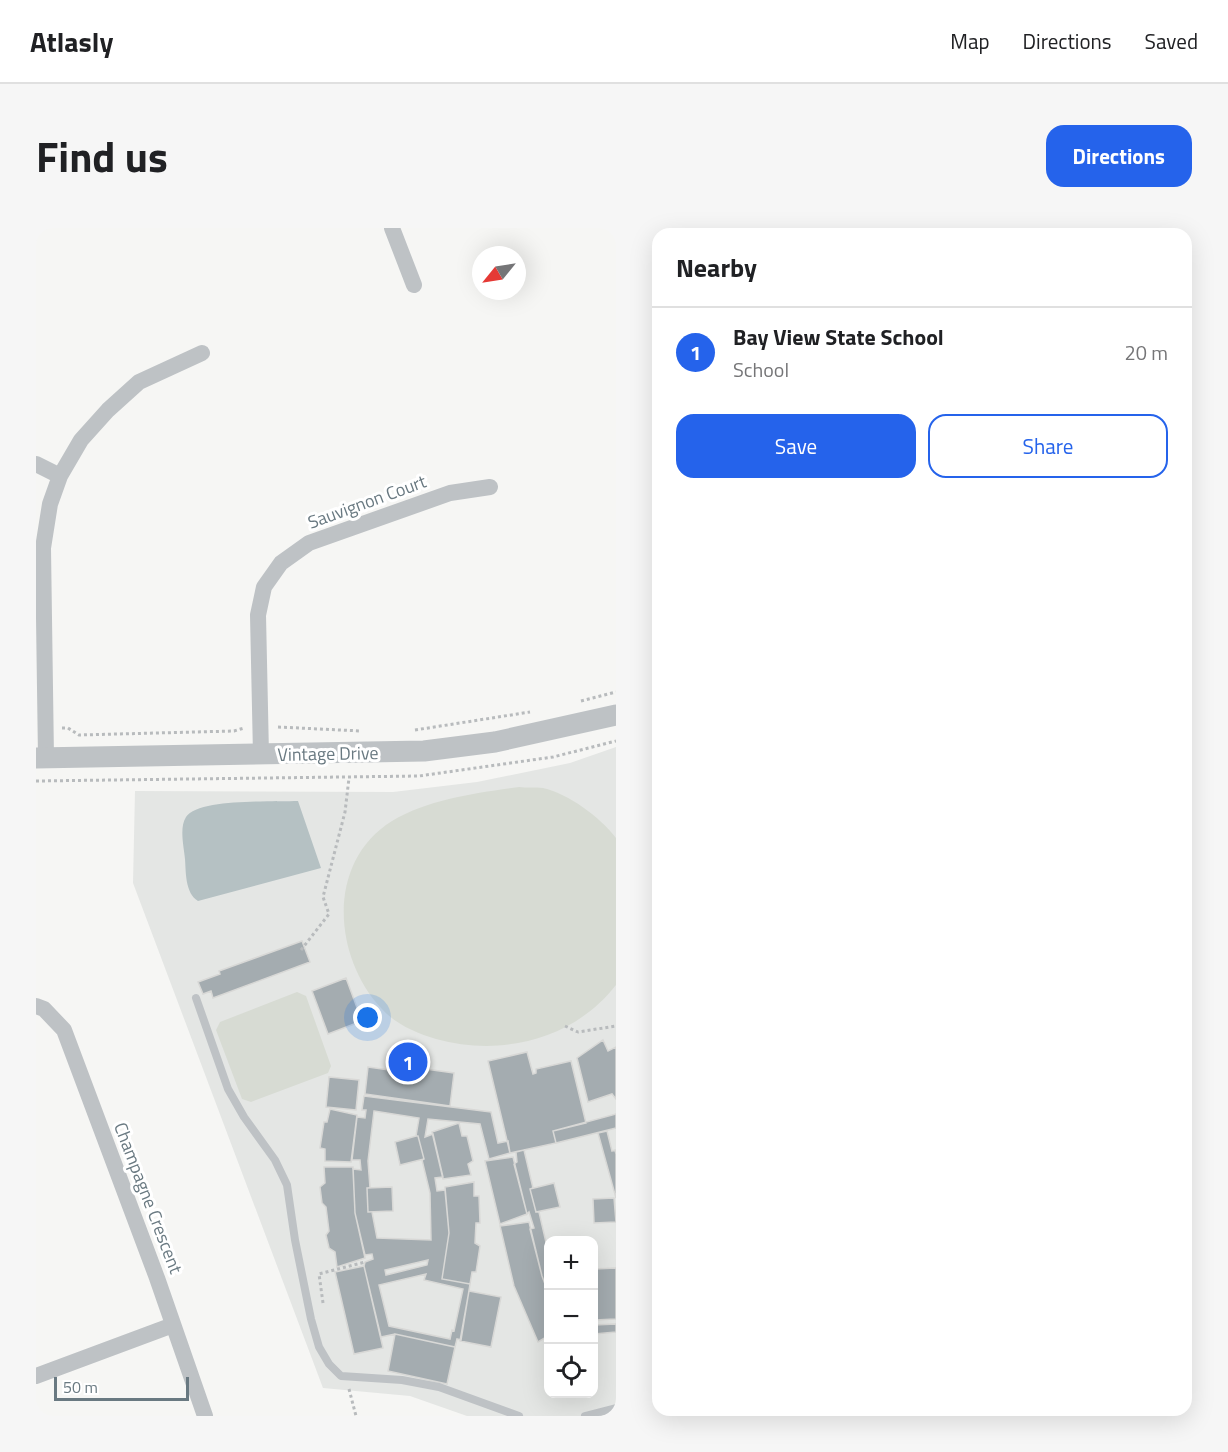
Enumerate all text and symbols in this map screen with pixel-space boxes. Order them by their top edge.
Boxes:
text: Atlasly [30,20,113,63]
text: Map [950,25,990,57]
text: Directions [1023,25,1112,57]
text: Saved [1145,25,1198,57]
text: Find us [36,124,168,188]
button: Directions [1046,125,1192,187]
north arrow [472,246,526,300]
text: Nearby [676,248,757,287]
text: Bay View State School [733,320,944,354]
text: 1 [690,337,701,368]
text: 20 m [1124,337,1168,368]
text: School [733,354,789,385]
button: Save [676,414,916,478]
button: Share [928,414,1168,478]
street label: Sauvignon Court [304,467,430,535]
street label: Vintage Drive [277,739,379,768]
your location [353,1003,382,1032]
pin: 1 [388,1040,428,1084]
street label: Champagne Crescent [107,1118,190,1278]
map controls [544,1236,598,1398]
button: + [544,1236,598,1290]
button: − [544,1290,598,1344]
button: locate [544,1344,598,1398]
scale bar [54,1374,189,1402]
text: 50 m [63,1375,98,1399]

